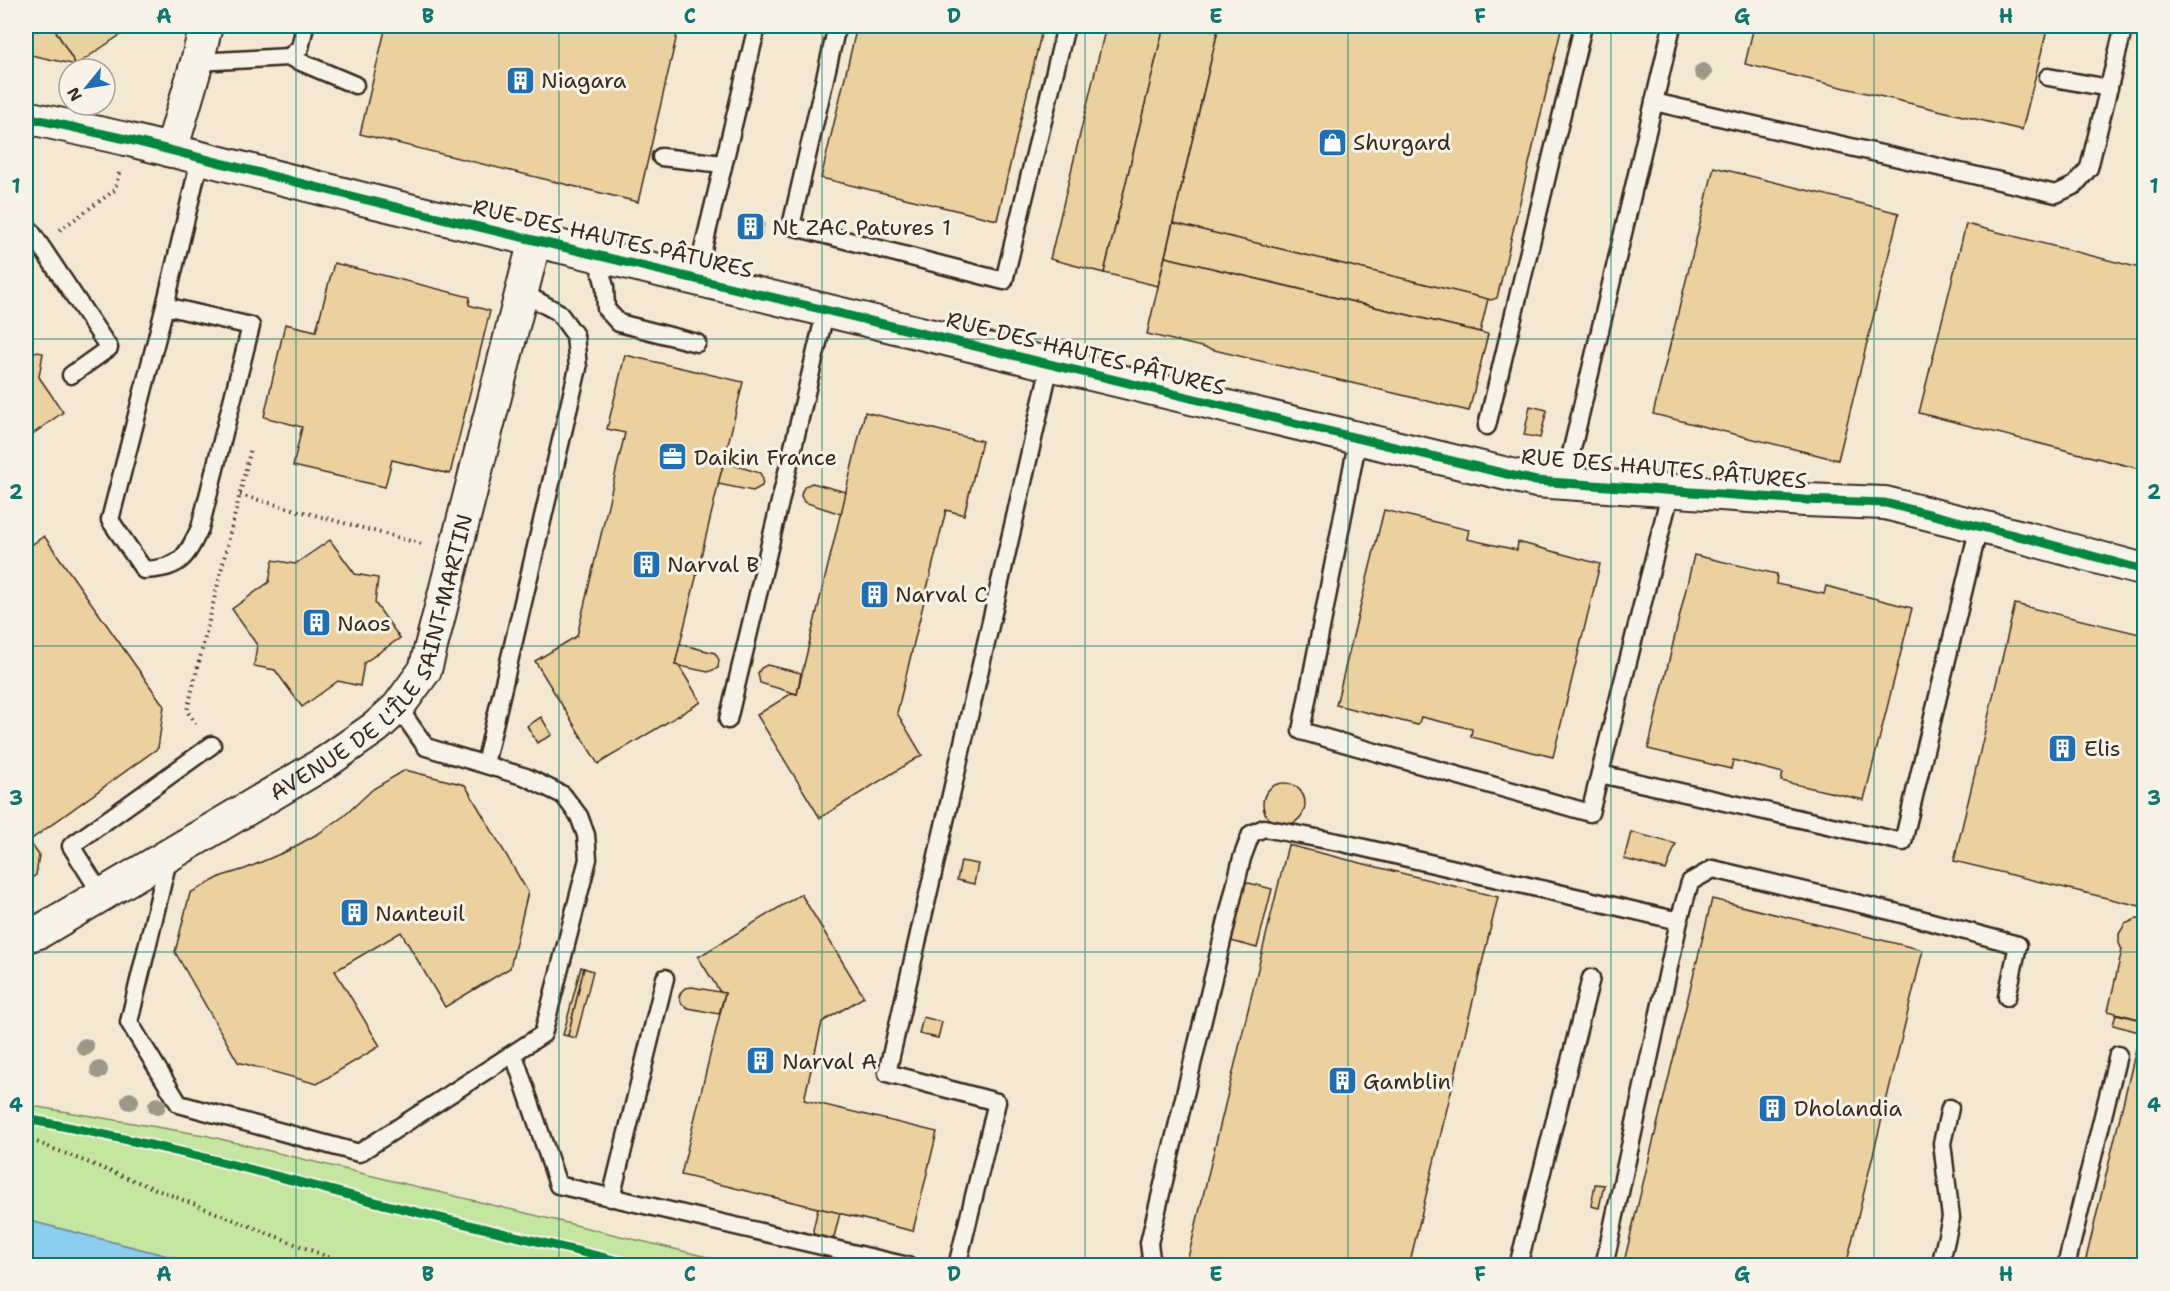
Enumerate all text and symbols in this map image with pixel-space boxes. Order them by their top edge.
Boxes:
text: A [156,3,172,29]
text: B [422,3,434,29]
text: C [684,3,696,29]
text: D [947,3,961,29]
text: E [1209,3,1223,29]
text: F [1474,3,1486,29]
text: G [1734,3,1750,29]
text: H [1999,3,2013,29]
north arrow [57,57,117,117]
building icon: Niagara [504,64,536,96]
place label: Niagara [541,66,627,95]
text: N [62,84,87,105]
shop icon: Shurgard [1316,126,1348,158]
place label: Shurgard [1353,128,1451,157]
text: 1 [11,173,21,199]
text: 1 [2149,173,2159,199]
street label: RUE DES HAUTES PÂTURES [470,192,756,285]
building icon: Nt ZAC Patures 1 [735,211,767,243]
place label: Nt ZAC Patures 1 [772,213,951,242]
street label: RUE DES HAUTES PÂTURES [943,305,1228,402]
office icon: Daikin France [657,441,689,473]
street label: RUE DES HAUTES PÂTURES [1520,442,1808,495]
place label: Daikin France [694,443,837,472]
text: 2 [9,479,23,505]
text: 2 [2147,479,2161,505]
street label: AVENUE DE L'ÎLE SAINT-MARTIN [264,511,479,807]
building icon: Narval B [630,548,662,580]
place label: Narval B [667,550,759,579]
building icon: Narval C [858,578,890,610]
place label: Narval C [895,580,988,609]
building icon: Naos [300,607,332,639]
place label: Naos [337,609,391,638]
building icon: Elis [2047,732,2079,764]
place label: Elis [2084,734,2121,763]
text: 3 [9,785,23,811]
text: 3 [2147,785,2161,811]
building icon: Nanteuil [338,897,370,929]
place label: Nanteuil [375,899,465,928]
building icon: Narval A [745,1045,777,1077]
place label: Narval A [782,1047,877,1076]
building icon: Gamblin [1326,1065,1358,1097]
place label: Gamblin [1363,1067,1451,1096]
text: 4 [9,1092,23,1118]
building icon: Dholandia [1757,1092,1789,1124]
text: 4 [2147,1092,2161,1118]
place label: Dholandia [1794,1094,1902,1123]
text: A [156,1261,172,1287]
text: B [422,1261,434,1287]
text: C [684,1261,696,1287]
text: D [947,1261,961,1287]
text: E [1209,1261,1223,1287]
text: F [1474,1261,1486,1287]
text: G [1734,1261,1750,1287]
text: H [1999,1261,2013,1287]

